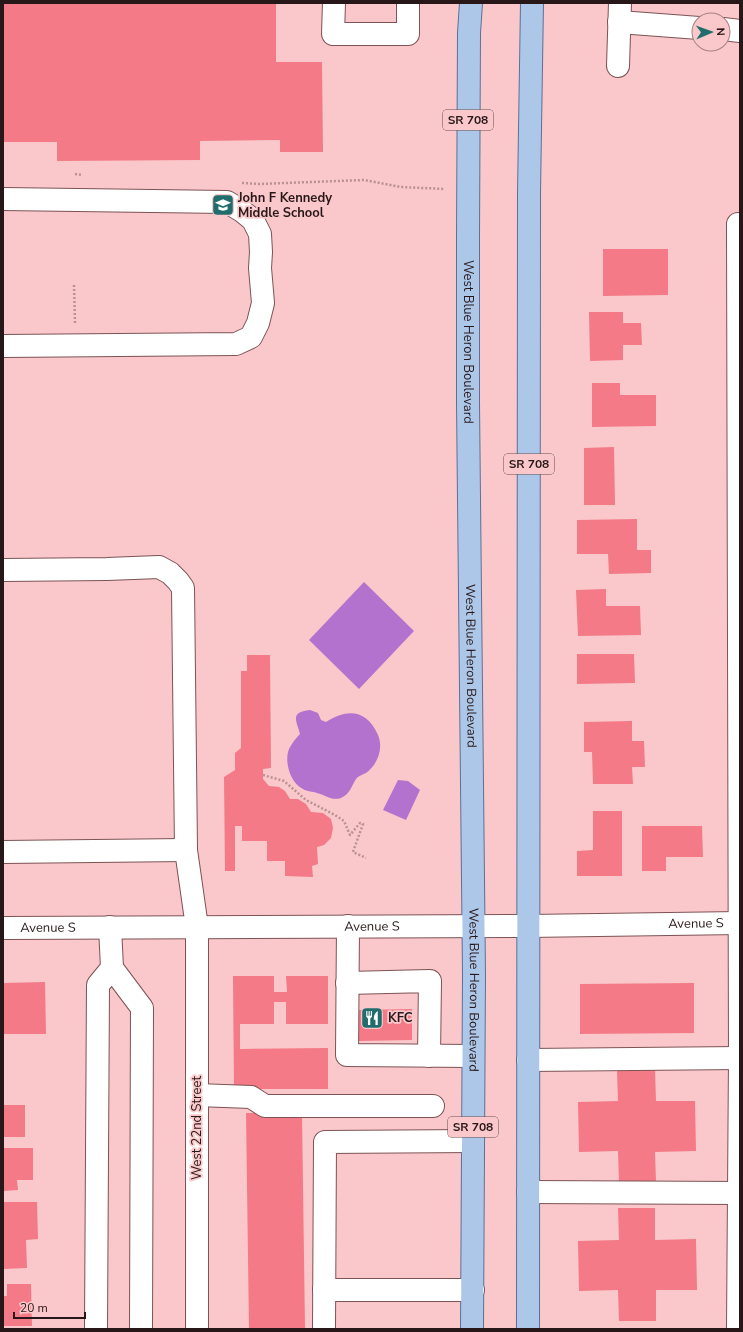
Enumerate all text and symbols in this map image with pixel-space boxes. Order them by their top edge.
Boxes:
north arrow [691,12,731,52]
text: N [713,27,728,36]
road number: SR 708 [443,110,493,130]
place label: John F Kennedy Middle School [237,189,332,222]
school or university icon: John F Kennedy Middle School [210,192,236,218]
street label: West Blue Heron Boulevard [459,260,477,424]
road number: SR 708 [504,454,554,474]
street label: West Blue Heron Boulevard [461,584,481,748]
street label: West Blue Heron Boulevard [464,908,483,1072]
street label: Avenue S [668,914,724,933]
street label: Avenue S [344,917,400,936]
street label: Avenue S [20,919,76,937]
restaurant icon: KFC [359,1005,385,1031]
place label: KFC [388,1009,413,1027]
street label: West 22nd Street [188,1076,206,1180]
road number: SR 708 [448,1117,498,1137]
scale bar [14,1294,85,1320]
text: 20 m [20,1300,48,1316]

